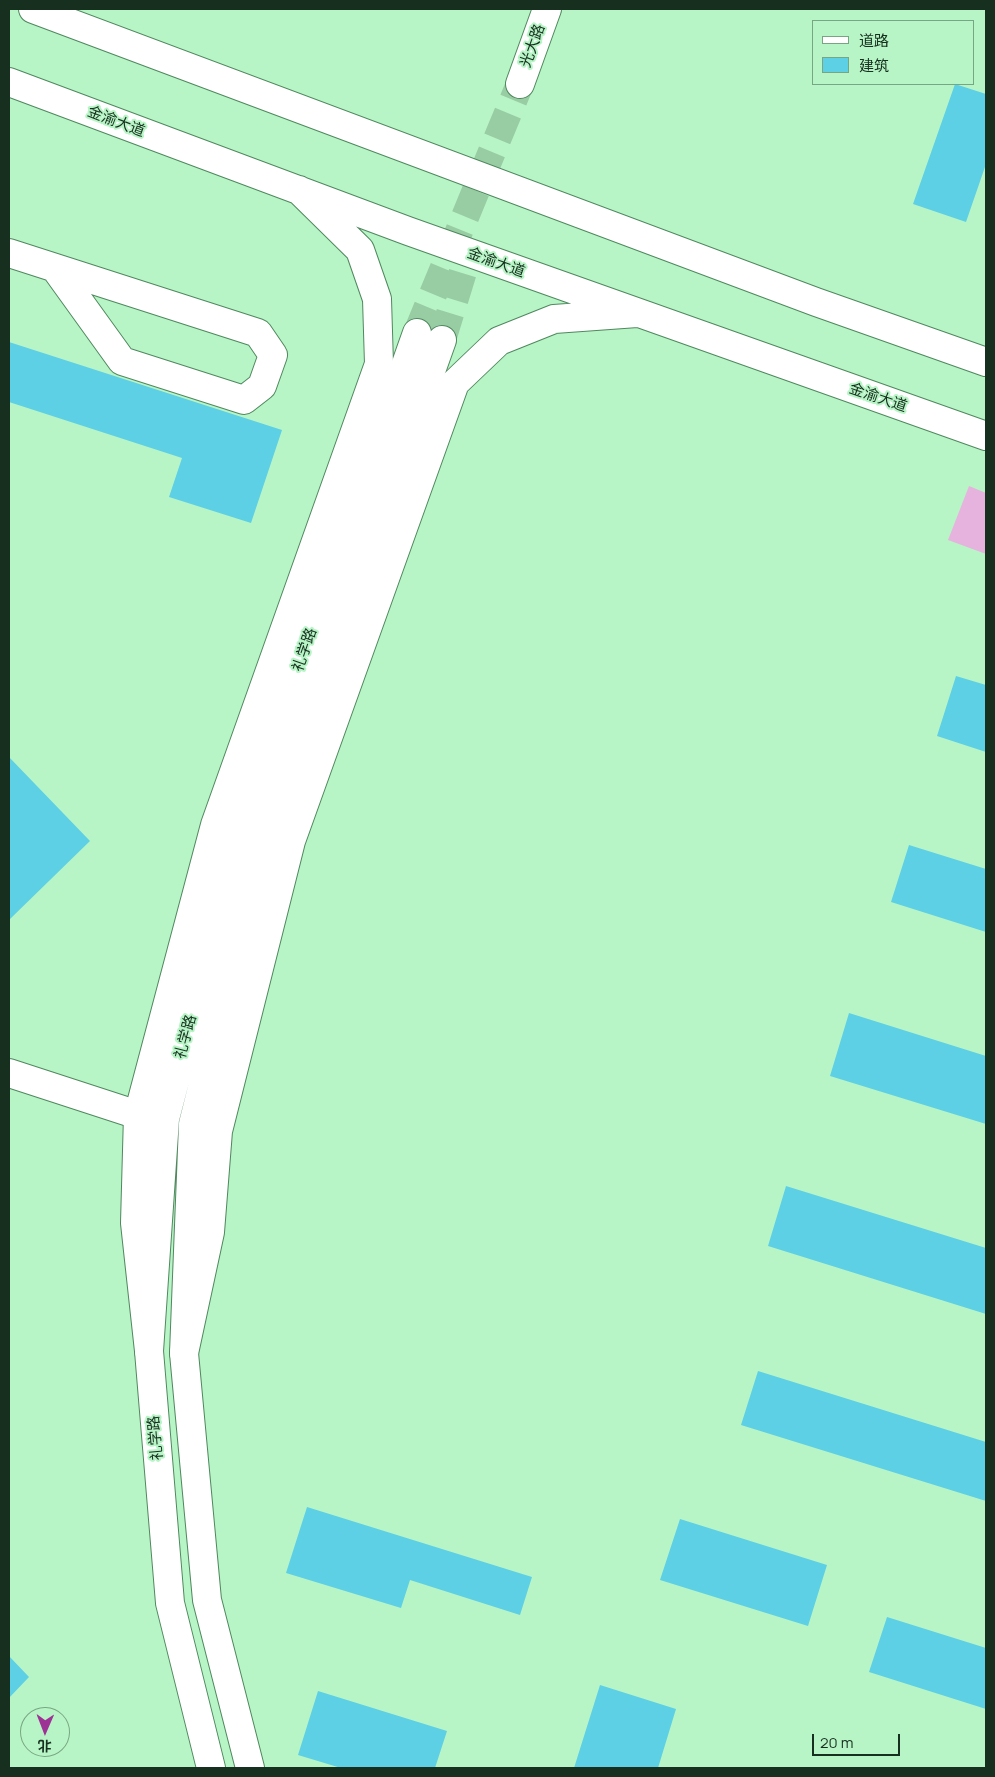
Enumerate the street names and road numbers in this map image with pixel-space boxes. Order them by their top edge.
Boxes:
street label: 光大路 [517,22,549,70]
street label: 金渝大道 [85,103,147,141]
street label: 金渝大道 [465,244,527,282]
street label: 金渝大道 [847,380,909,416]
street label: 礼学路 [289,626,321,674]
street label: 礼学路 [171,1013,201,1061]
street label: 礼学路 [145,1415,167,1461]

